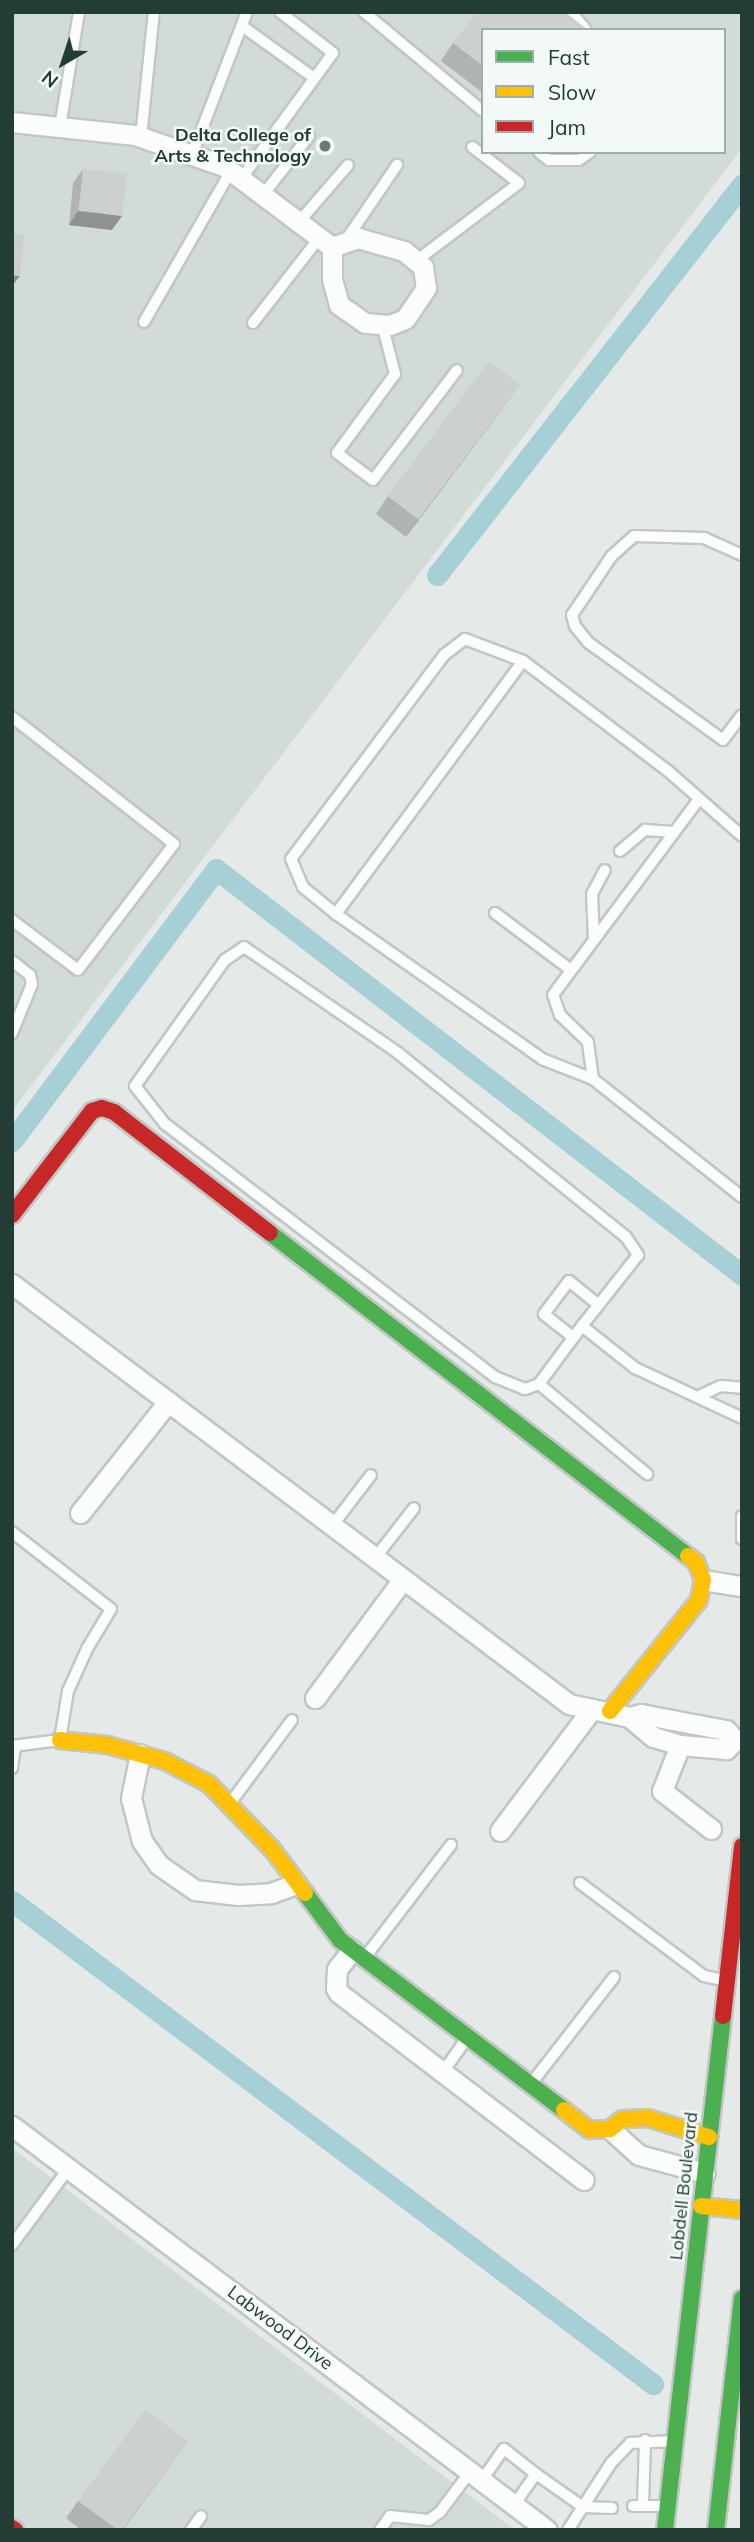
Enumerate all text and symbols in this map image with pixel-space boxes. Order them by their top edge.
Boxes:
north arrow [28,28,98,98]
legend [481,28,726,154]
text: Fast [548,44,590,70]
text: N [37,65,63,93]
text: Slow [548,79,596,105]
text: Jam [548,114,586,140]
place label: Delta College of Arts & Technology [154,125,311,168]
marker: Delta College of Arts & Technology [317,138,333,154]
street label: Lobdell Boulevard [665,2111,703,2261]
street label: Labwood Drive [223,2281,337,2375]

